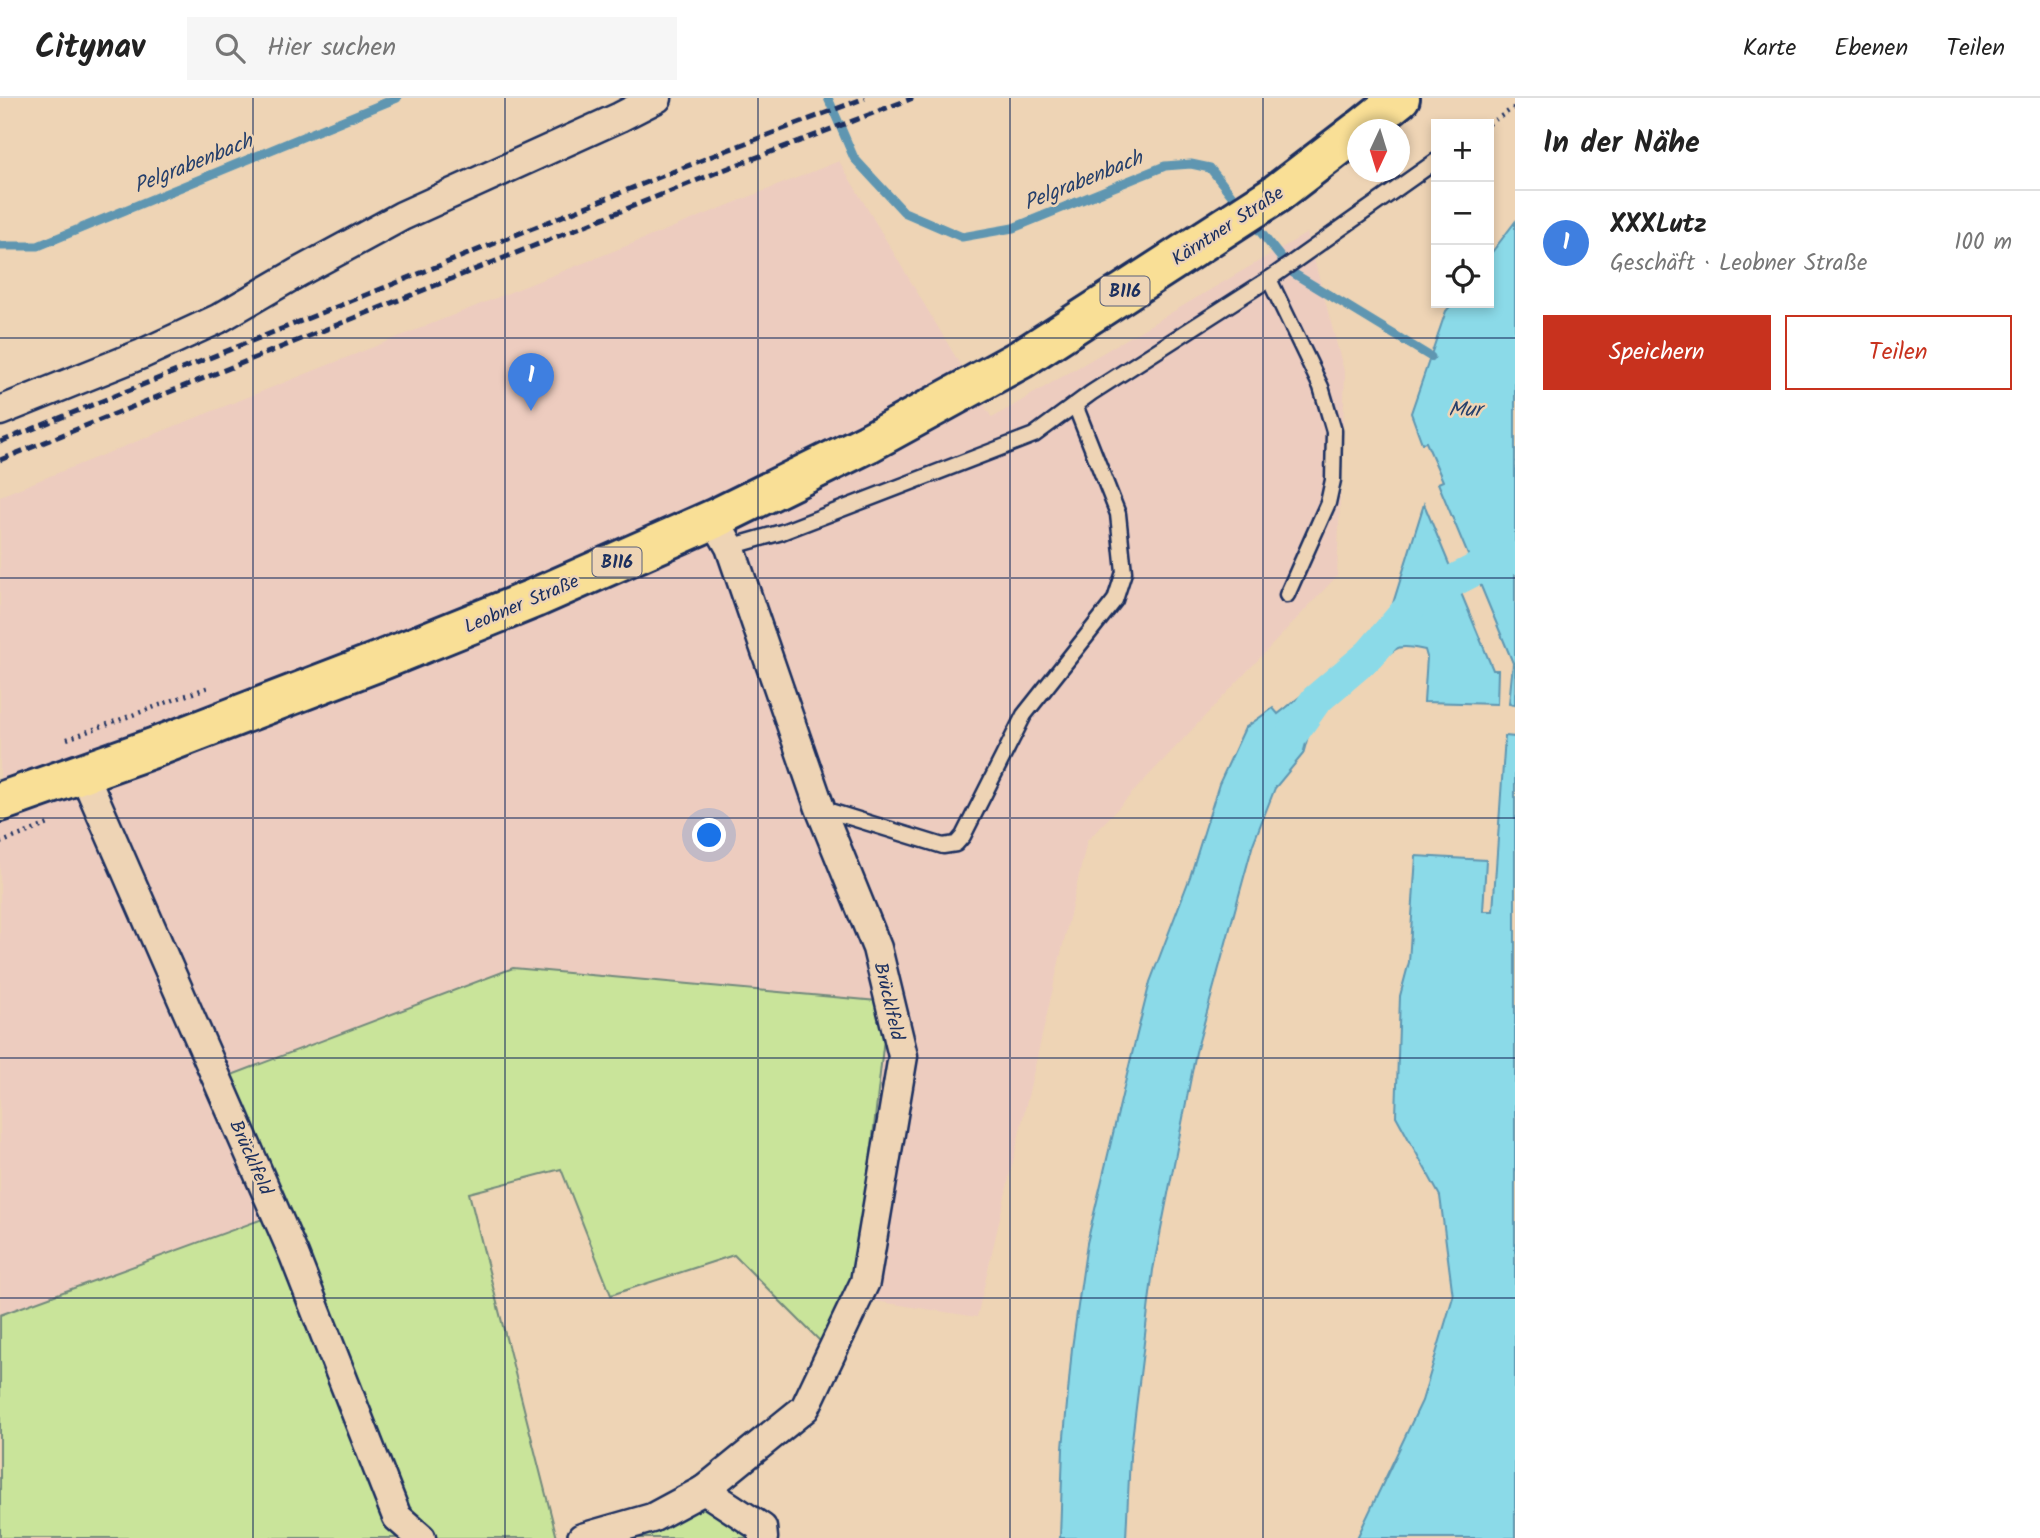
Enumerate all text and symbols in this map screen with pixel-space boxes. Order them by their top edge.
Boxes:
search box [187,17,677,80]
text: Citynav [35,22,145,75]
text: Hier suchen [267,27,396,69]
icon: search [211,29,249,67]
text: Karte [1743,29,1796,68]
text: Ebenen [1834,29,1908,68]
text: Teilen [1946,29,2005,68]
north arrow [1347,119,1410,182]
map controls [1431,119,1494,308]
button: + [1431,119,1494,182]
text: In der Nähe [1543,120,1700,168]
water label: Pelgrabenbach [129,125,260,203]
water label: Pelgrabenbach [1019,142,1150,220]
street label: Kärntner Straße [1166,179,1291,274]
button: − [1431,182,1494,245]
text: XXXLutz [1610,204,1707,246]
text: 1 [1563,225,1569,261]
text: 100 m [1954,225,2012,261]
button: locate [1431,245,1494,308]
text: Geschäft · Leobner Straße [1610,246,1867,282]
road number: B116 [1100,276,1150,306]
button: Speichern [1543,315,1771,390]
button: Teilen [1785,315,2012,390]
pin: 1 [508,353,554,411]
water label: Mur [1448,394,1486,427]
road number: B116 [592,548,642,576]
street label: Leobner Straße [460,567,584,643]
your location [692,818,726,852]
street label: Brücklfeld [865,959,912,1044]
street label: Brücklfeld [220,1115,280,1201]

